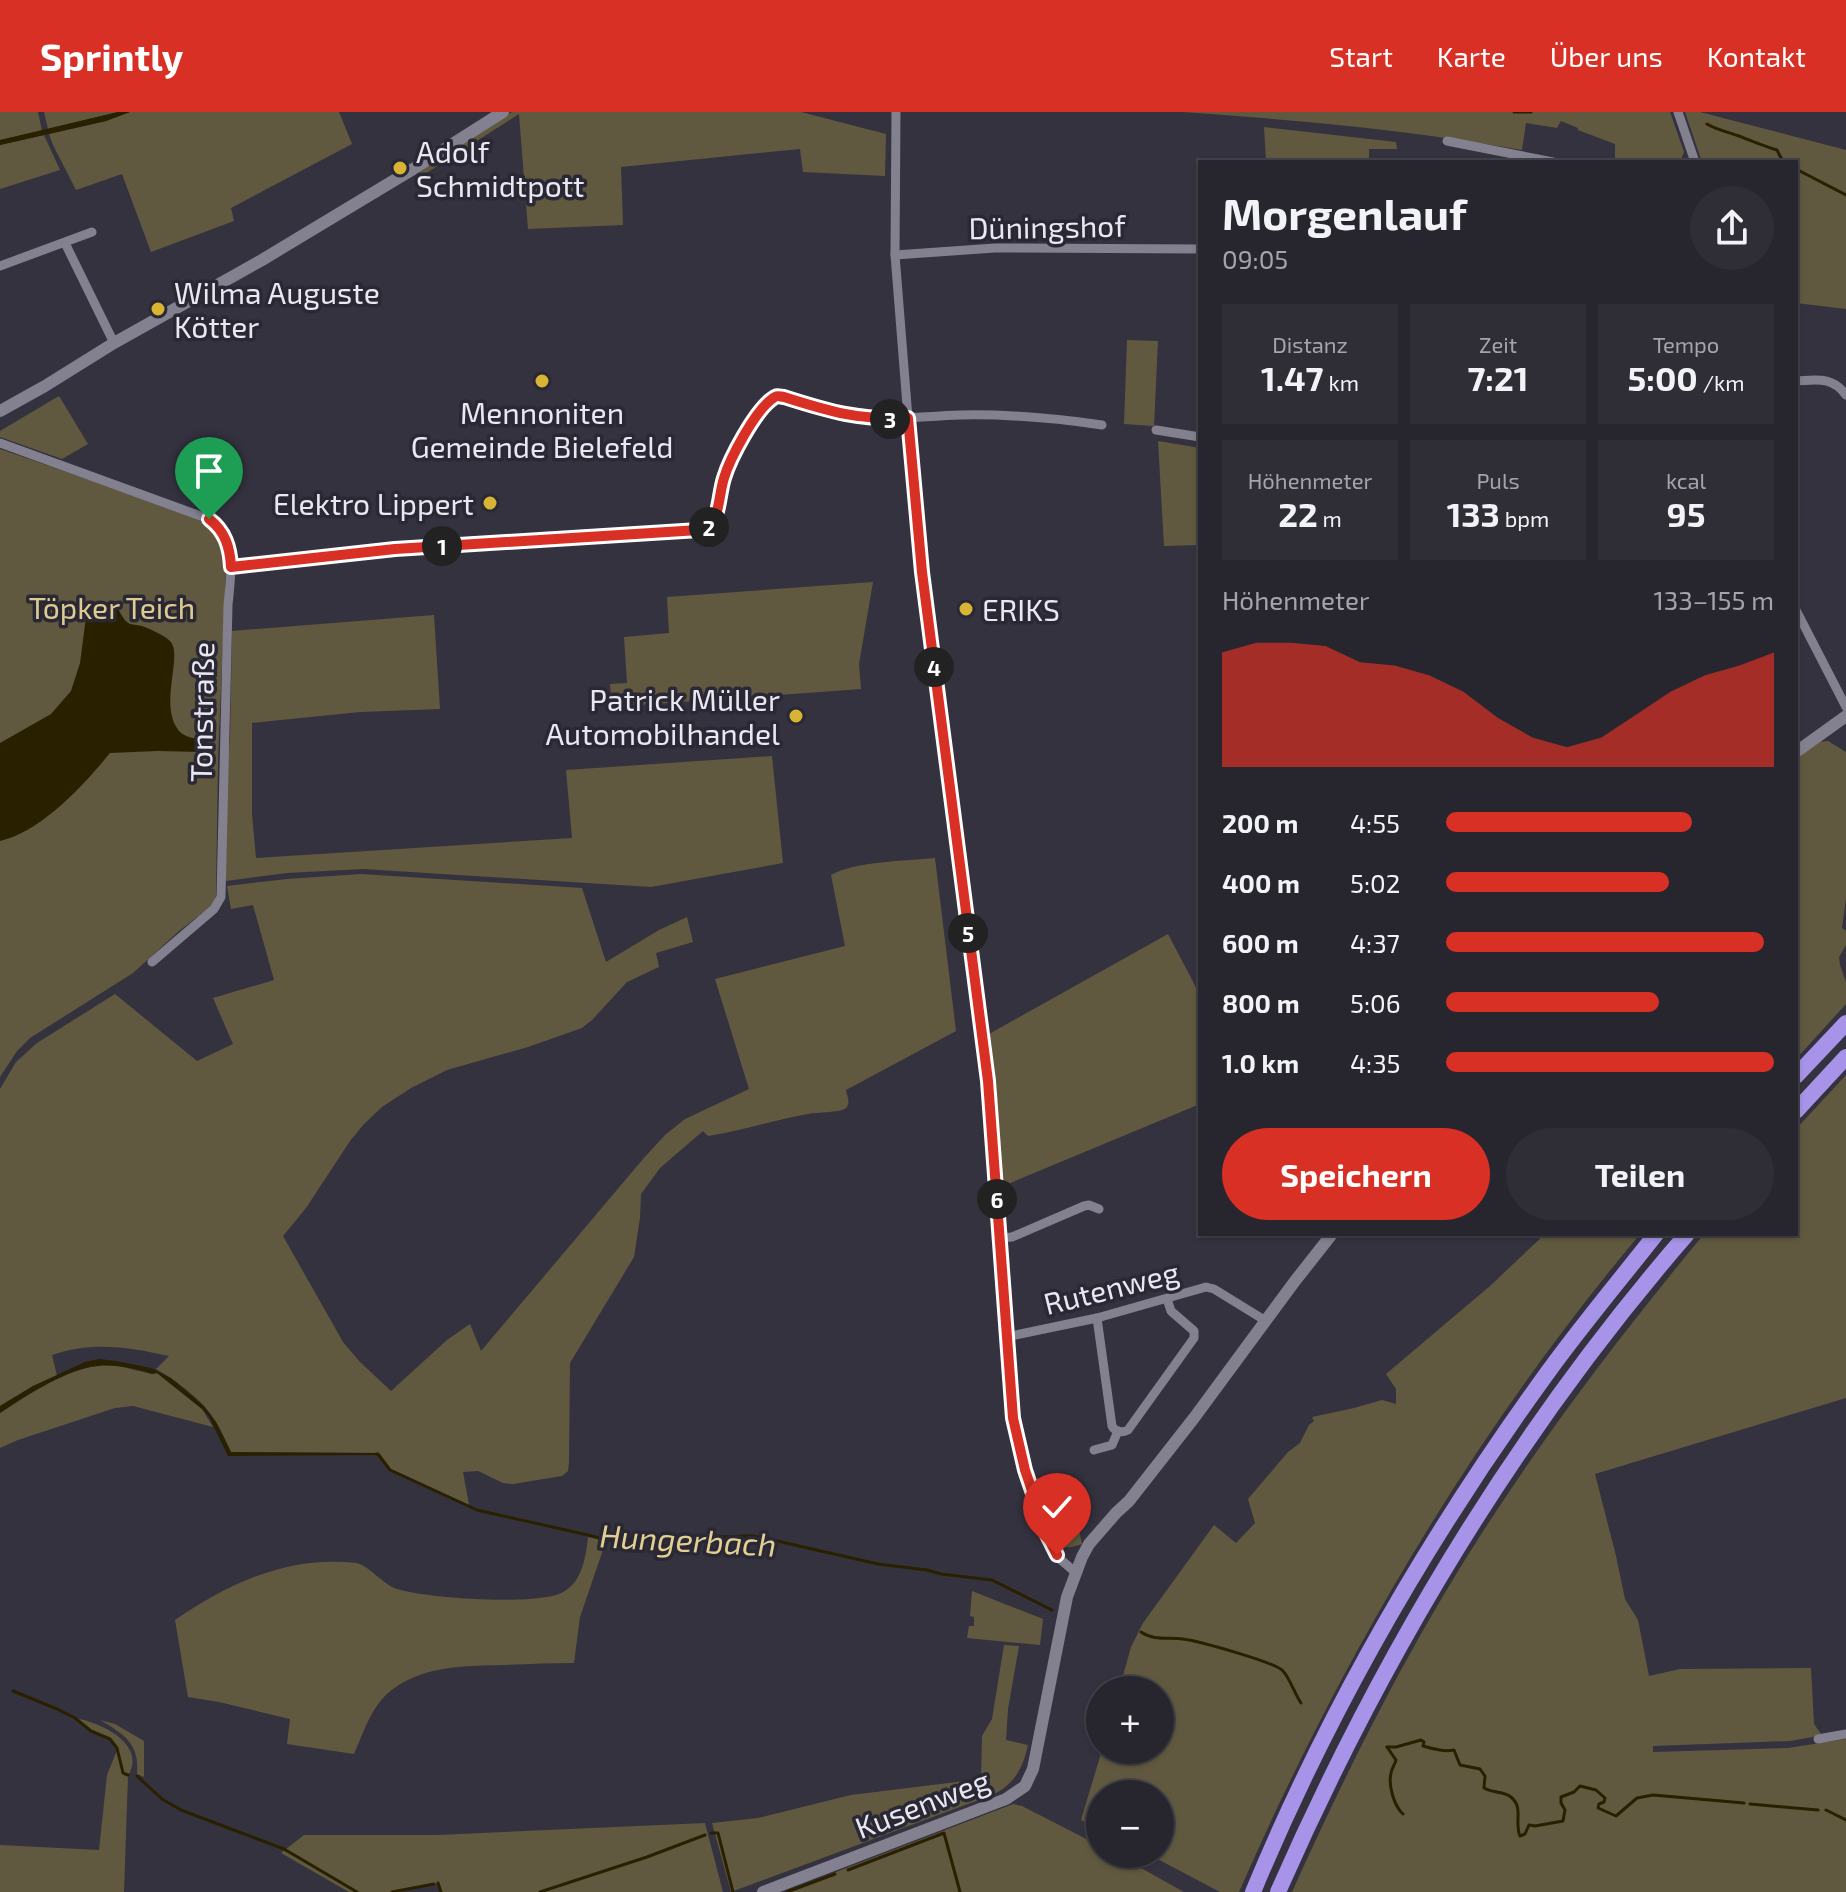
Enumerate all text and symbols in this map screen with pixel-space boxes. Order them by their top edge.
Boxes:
text: Sprintly [40,33,183,79]
text: Start [1329,39,1393,73]
text: Karte [1437,39,1506,73]
text: Über uns [1550,39,1663,73]
text: Kontakt [1707,39,1806,73]
place label: Adolf Schmidtpott [416,133,585,203]
marker: Adolf Schmidtpott [391,159,409,177]
text: Morgenlauf [1222,186,1467,239]
button: share [1690,186,1774,270]
street label: Düningshof [968,207,1126,245]
text: 09:05 [1222,243,1288,274]
place label: Wilma Auguste Kötter [174,274,380,344]
marker: Wilma Auguste Kötter [149,300,167,318]
text: Distanz [1272,331,1348,357]
text: Zeit [1479,331,1517,357]
text: Tempo [1653,331,1719,357]
text: 1.47 [1261,357,1324,398]
text: 7:21 [1467,357,1529,398]
text: 5:00 [1627,357,1698,398]
text: km [1324,369,1359,395]
text: /km [1698,369,1745,395]
marker: Mennoniten Gemeinde Bielefeld [533,372,551,390]
place label: Mennoniten Gemeinde Bielefeld [411,394,673,464]
pin: 3 [870,399,910,439]
text: 3 [884,406,896,432]
pin [175,437,243,519]
icon: arrive [187,449,231,493]
text: Höhenmeter [1248,467,1372,493]
text: Puls [1476,467,1520,493]
text: kcal [1666,467,1706,493]
place label: Elektro Lippert [273,485,474,521]
text: 22 [1278,493,1318,534]
text: 133 [1447,493,1500,534]
text: 95 [1667,493,1705,534]
marker: Elektro Lippert [481,494,499,512]
text: m [1318,505,1342,531]
text: bpm [1500,505,1549,531]
pin: 2 [689,507,729,547]
text: 2 [703,514,715,540]
pin: 1 [422,526,462,566]
text: 1 [437,533,447,559]
text: Höhenmeter [1222,584,1369,615]
text: 133–155 m [1653,584,1774,615]
park label: Töpker Teich [29,589,195,625]
place label: ERIKS [982,591,1060,627]
marker: ERIKS [957,600,975,618]
street label: Tonstraße [182,642,220,782]
pin: 4 [914,647,954,687]
text: 4 [927,654,941,680]
place label: Patrick Müller Automobilhandel [545,681,780,751]
marker: Patrick Müller Automobilhandel [787,707,805,725]
text: 200 m [1222,807,1298,838]
text: 4:55 [1350,807,1400,838]
text: 400 m [1222,867,1300,898]
text: 5:02 [1350,867,1400,898]
pin: 5 [948,913,988,953]
text: 5 [962,920,974,946]
text: 600 m [1222,927,1299,958]
text: 4:37 [1350,927,1400,958]
text: 800 m [1222,987,1300,1018]
text: 5:06 [1350,987,1401,1018]
text: 1.0 km [1222,1047,1299,1078]
text: 4:35 [1350,1047,1401,1078]
button: Speichern [1222,1128,1490,1220]
button: Teilen [1506,1128,1774,1220]
pin: 6 [977,1179,1017,1219]
text: 6 [991,1186,1003,1212]
street label: Rutenweg [1040,1253,1183,1321]
pin [1023,1473,1091,1555]
icon: check [1035,1485,1079,1529]
water label: Hungerbach [599,1515,777,1564]
map controls [1086,1676,1174,1868]
button: + [1086,1676,1174,1764]
street label: Kusenweg [850,1761,994,1845]
button: − [1086,1780,1174,1868]

